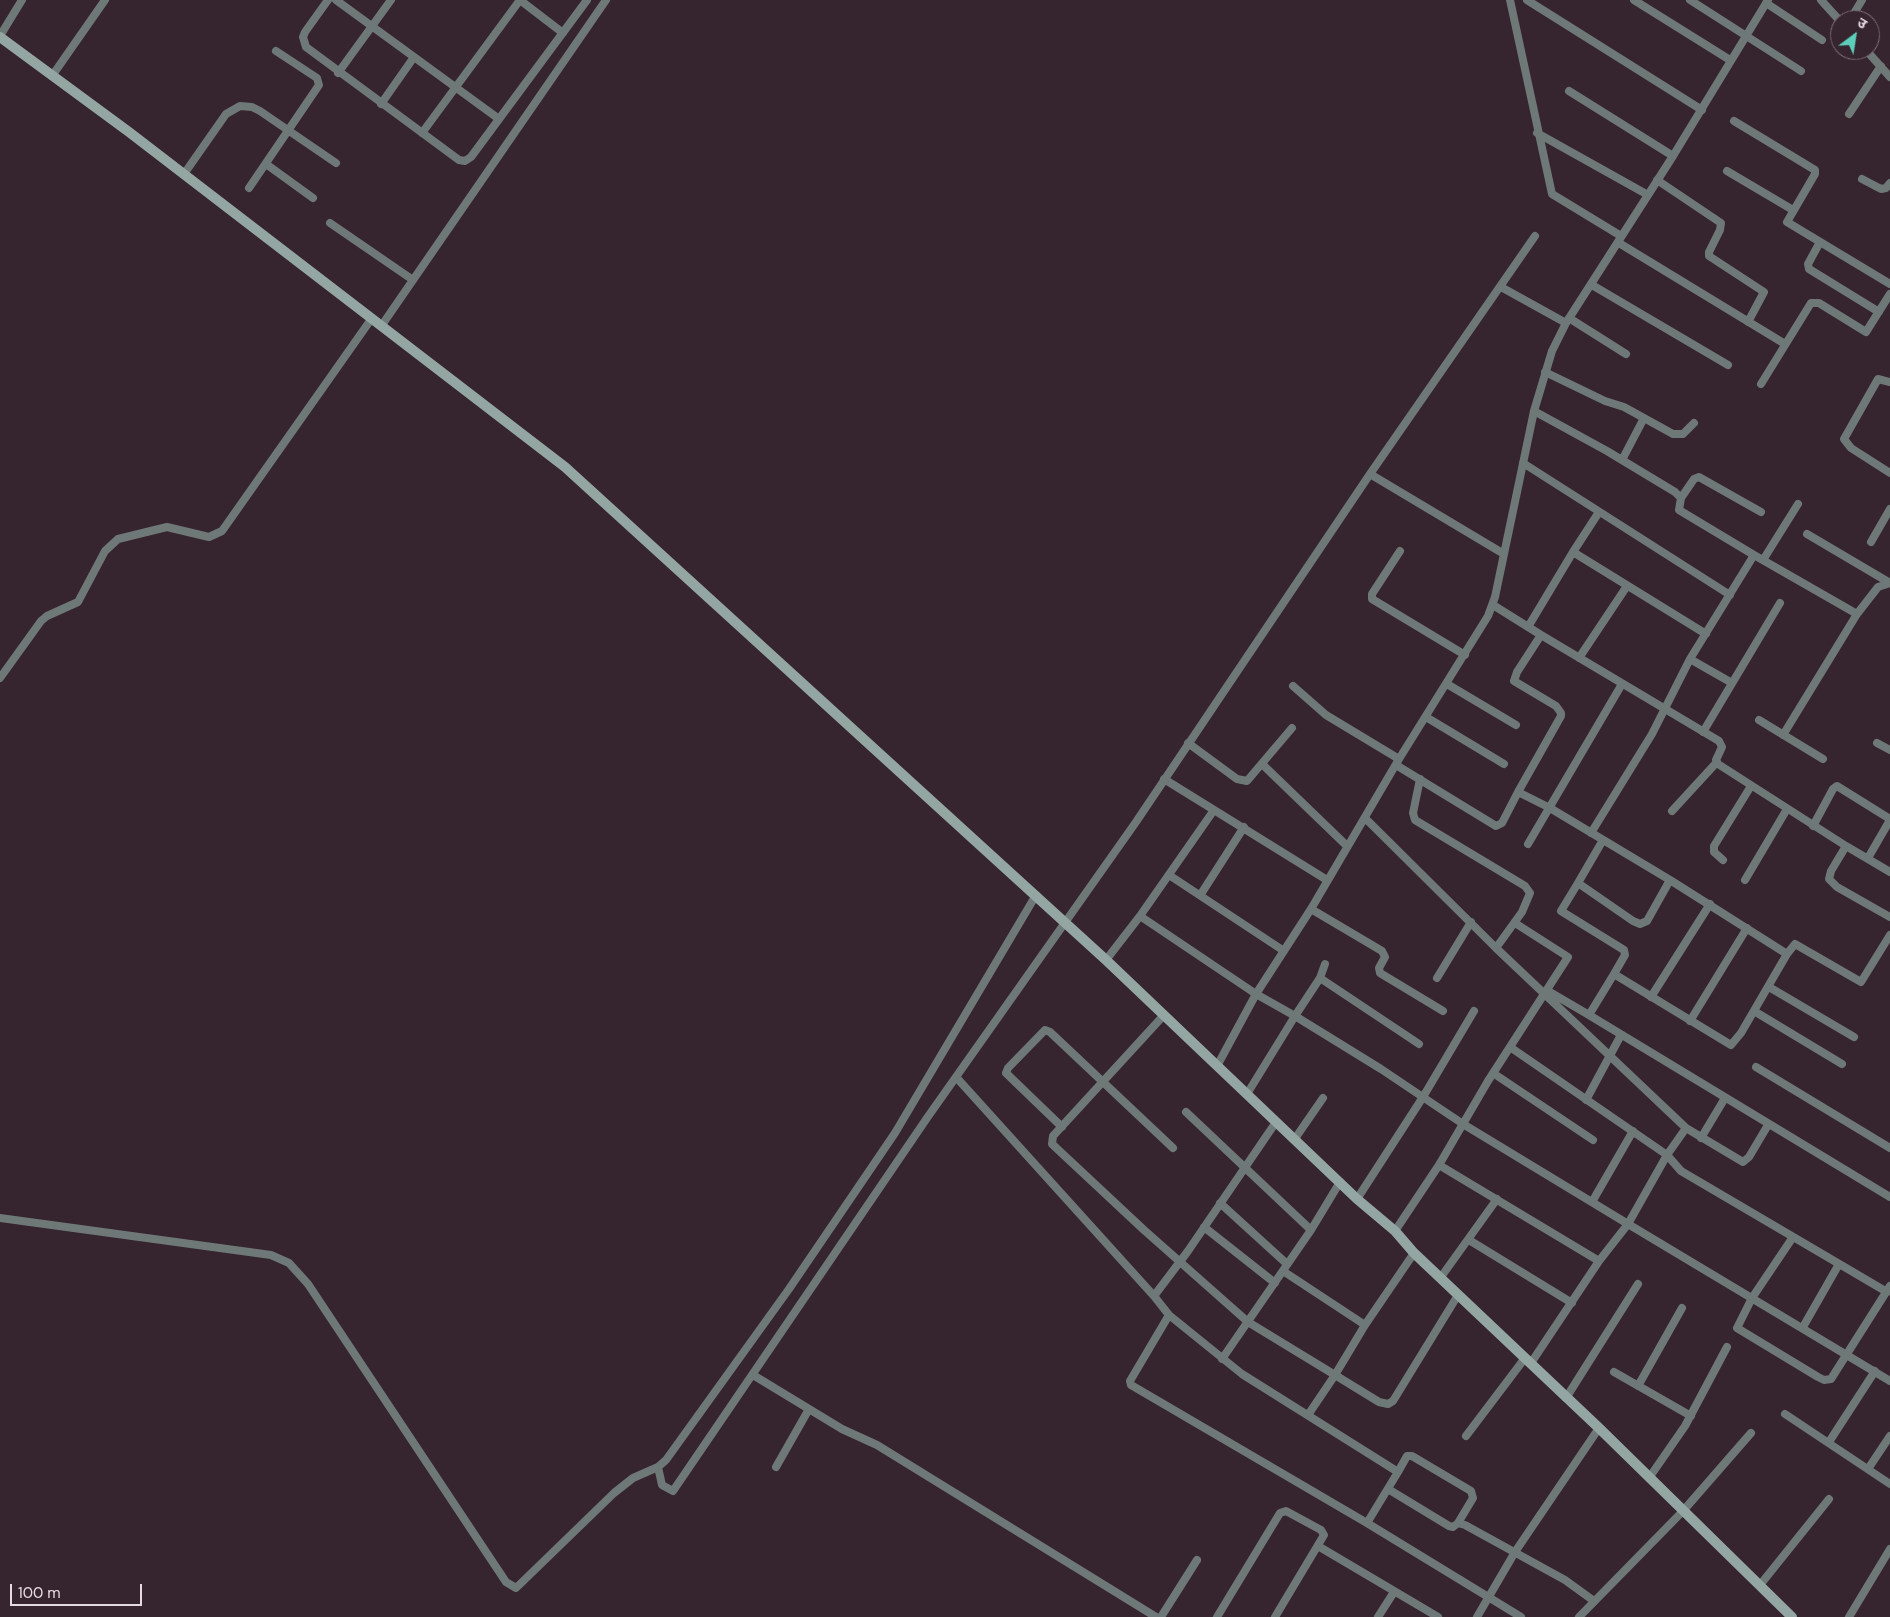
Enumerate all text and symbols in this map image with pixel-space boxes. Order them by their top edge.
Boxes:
north arrow [1830,10,1880,60]
text: उ [1854,13,1870,33]
scale bar [12,1574,145,1606]
text: 100 m [18,1583,61,1603]

